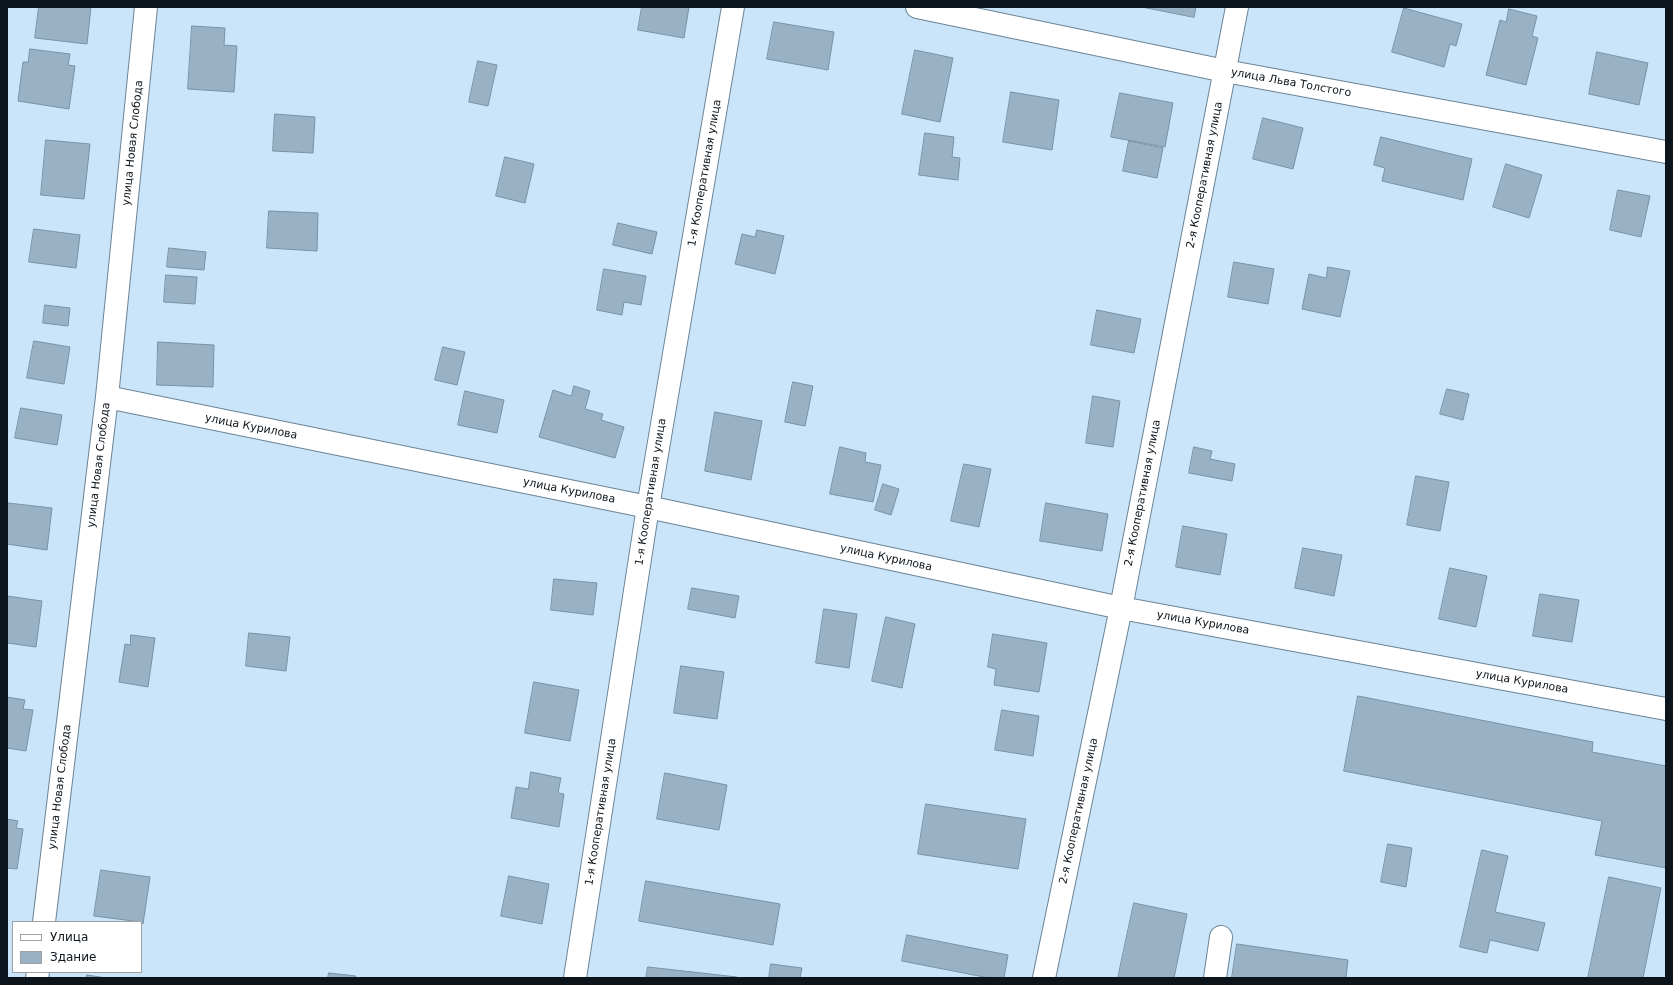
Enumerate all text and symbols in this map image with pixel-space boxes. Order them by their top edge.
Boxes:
street label: улица Льва Толстого [1230,66,1352,100]
street label: улица Новая Слобода [120,80,146,206]
street label: 1-я Кооперативная улица [686,98,724,248]
street label: 2-я Кооперативная улица [1184,101,1226,249]
street label: улица Новая Слобода [85,402,113,528]
street label: улица Курилова [204,412,298,442]
street label: 1-я Кооперативная улица [633,417,669,567]
street label: 2-я Кооперативная улица [1122,419,1164,567]
street label: улица Курилова [522,476,616,506]
street label: улица Курилова [839,542,933,574]
street label: улица Курилова [1156,608,1250,638]
street label: улица Курилова [1475,667,1569,697]
street label: улица Новая Слобода [46,724,74,850]
street label: 1-я Кооперативная улица [583,737,619,887]
street label: 2-я Кооперативная улица [1057,737,1101,885]
legend [12,921,142,973]
text: Улица [50,930,88,944]
text: Здание [50,950,96,964]

